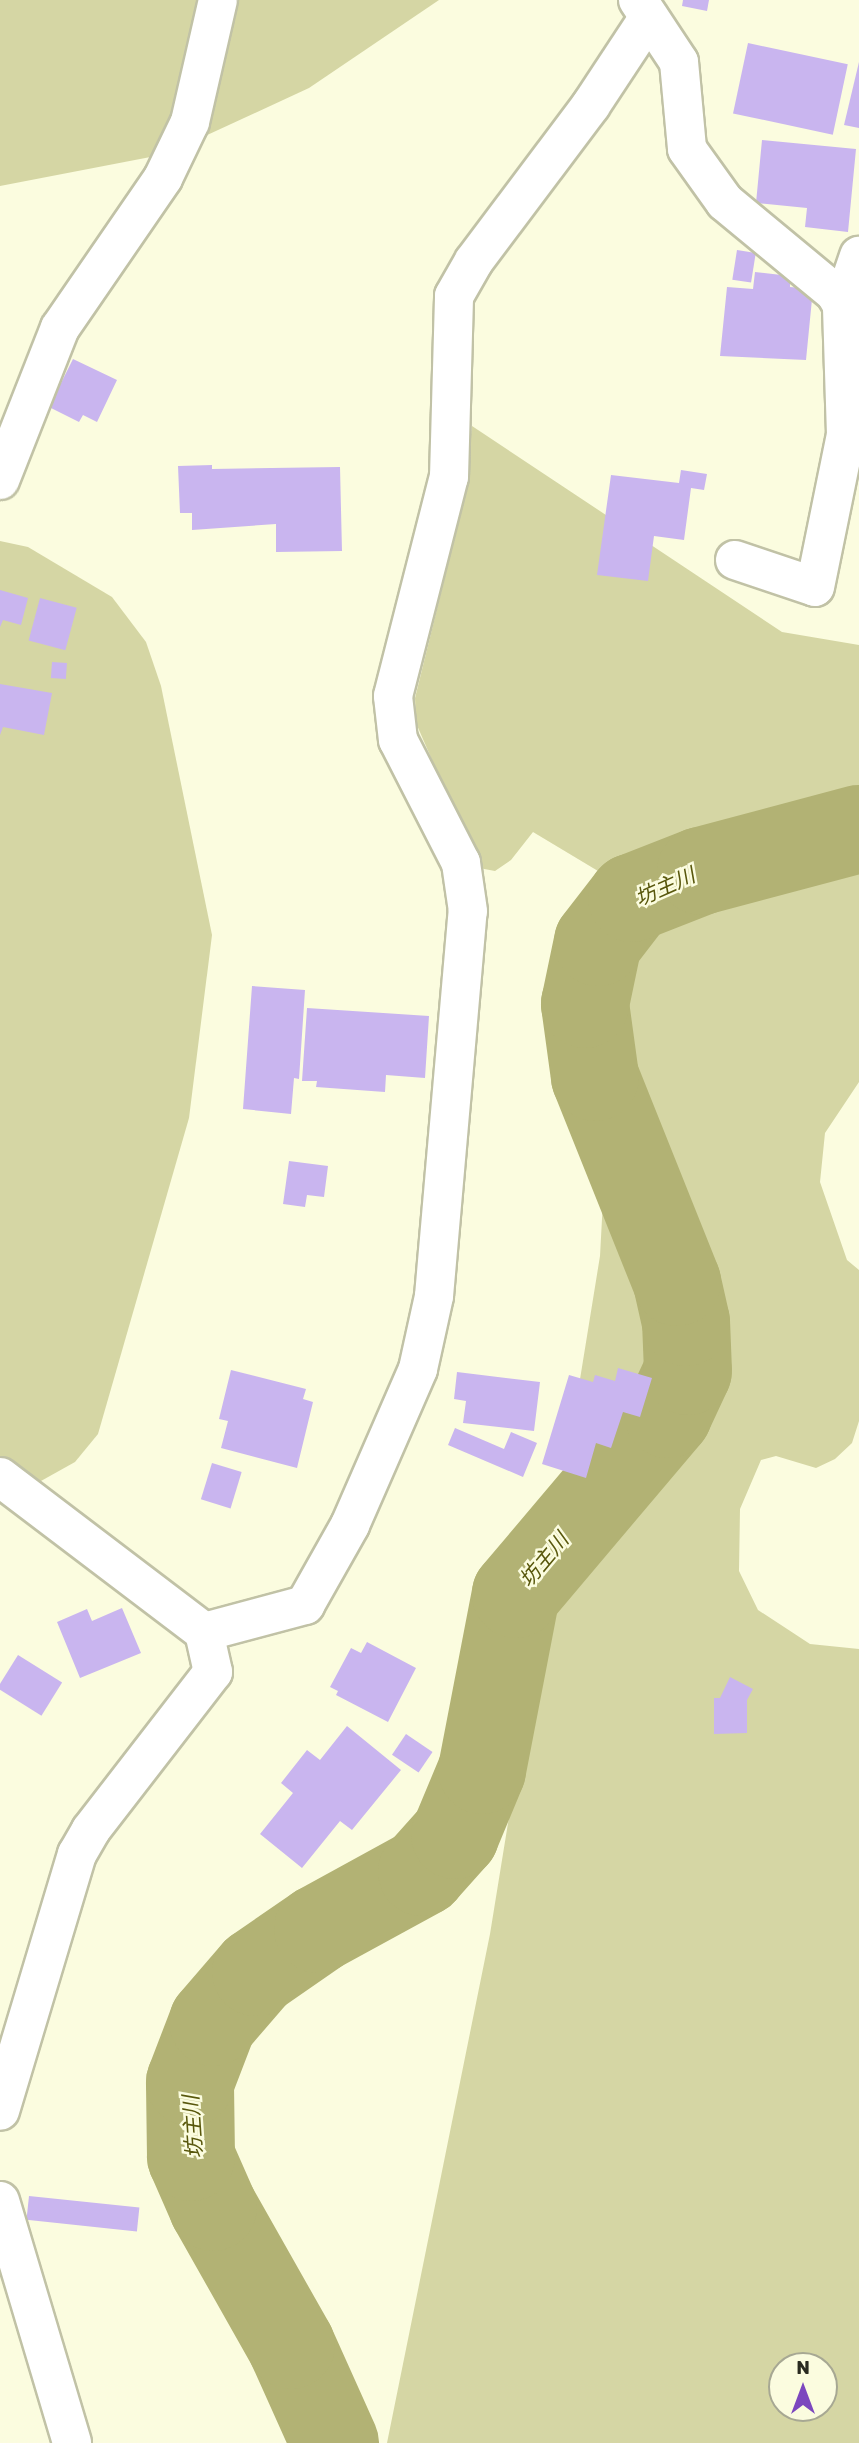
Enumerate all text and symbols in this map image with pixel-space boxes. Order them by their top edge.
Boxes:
water label: 坊主川 [631,863,699,911]
water label: 坊主川 [514,1528,574,1592]
water label: 坊主川 [178,2095,208,2159]
north arrow [768,2352,838,2422]
text: N [796,2356,810,2379]

